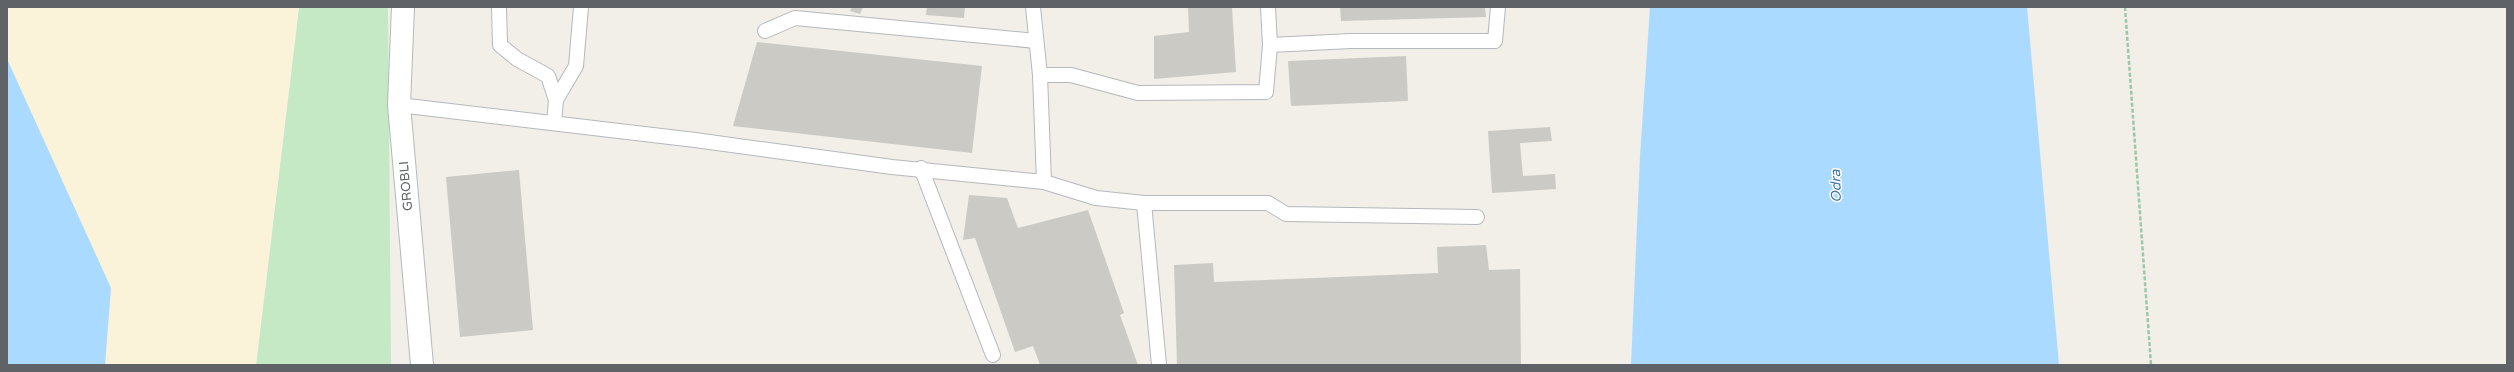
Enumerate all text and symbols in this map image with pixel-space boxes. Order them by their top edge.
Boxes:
street label: GROBLI [396,160,416,212]
water label: Odra [1827,168,1845,203]

